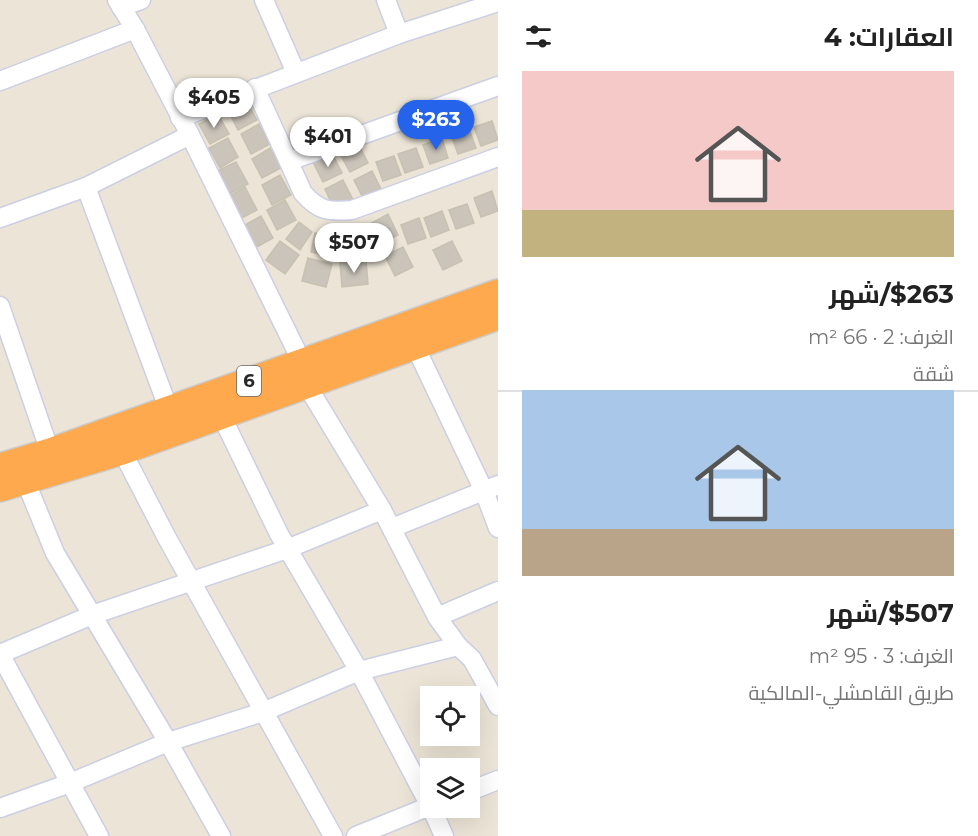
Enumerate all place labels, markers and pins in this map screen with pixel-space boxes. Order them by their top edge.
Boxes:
pin: $405 [178,78,250,129]
pin: $263 [400,100,472,151]
pin: $401 [292,117,364,168]
pin: $507 [318,223,390,274]

